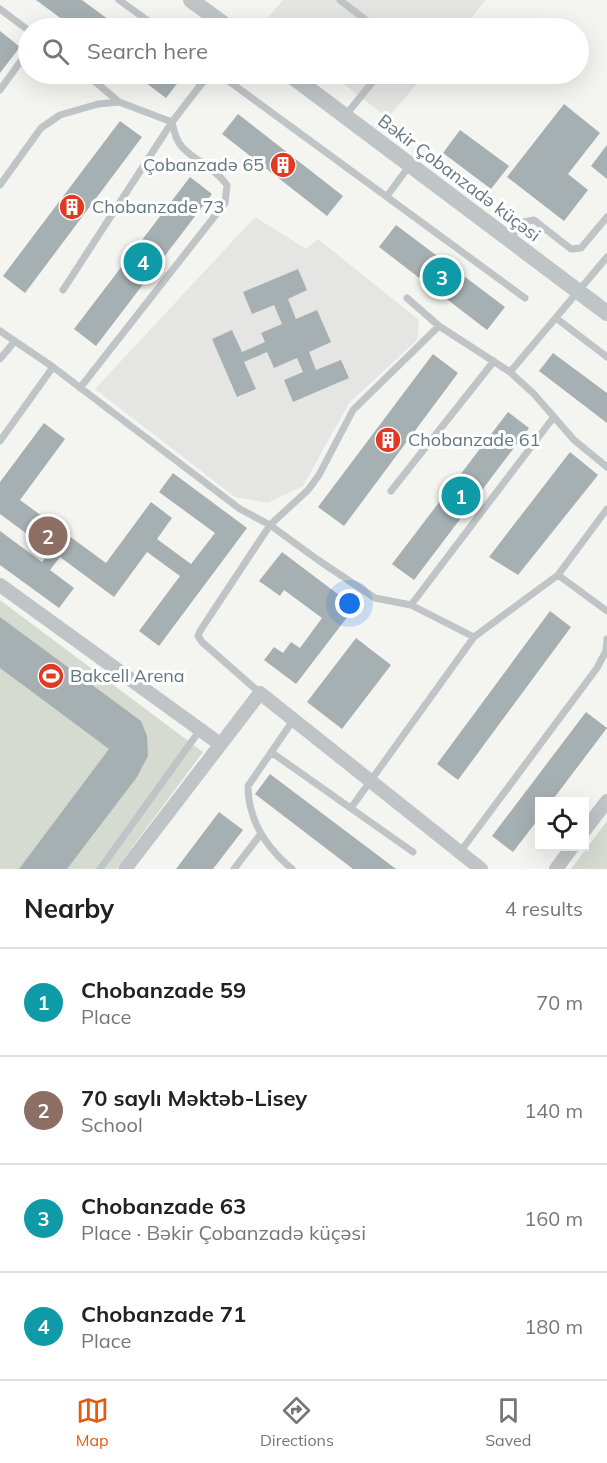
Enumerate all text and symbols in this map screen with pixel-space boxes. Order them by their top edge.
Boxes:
search box [18,18,589,84]
icon: search [39,35,72,68]
text: Search here [87,37,208,65]
street label: Bəkir Çobanzadə küçəsi [373,109,545,246]
building icon: Çobanzadə 65 [268,150,298,180]
place label: Çobanzadə 65 [143,153,264,176]
building icon: Chobanzade 73 [57,192,87,222]
place label: Chobanzade 73 [92,195,224,218]
pin: 4 [124,240,162,284]
pin: 3 [422,254,462,300]
building icon: Chobanzade 61 [373,425,403,455]
place label: Chobanzade 61 [408,428,540,451]
pin: 1 [442,474,480,518]
pin: 2 [28,514,68,558]
your location [335,589,364,618]
sports icon: Bakcell Arena [36,661,66,691]
place label: Bakcell Arena [70,664,185,687]
map controls [535,797,589,851]
button: locate [535,797,589,851]
text: Nearby [24,892,114,925]
text: 4 results [505,896,583,921]
text: Chobanzade 59 [81,976,246,1004]
text: 1 [38,990,50,1015]
text: 70 m [536,990,583,1015]
text: Place [81,1004,131,1029]
text: 70 saylı Məktəb-Lisey [81,1084,307,1112]
text: 2 [38,1098,50,1123]
text: 140 m [524,1098,583,1123]
text: School [81,1112,143,1137]
text: Chobanzade 63 [81,1192,246,1220]
text: 3 [38,1206,50,1231]
text: 160 m [524,1206,583,1231]
text: Place · Bəkir Çobanzadə küçəsi [81,1220,366,1245]
text: Chobanzade 71 [81,1300,246,1328]
text: 4 [38,1314,50,1339]
text: 180 m [524,1314,583,1339]
text: Place [81,1328,131,1353]
tab: Map [76,1394,109,1450]
tab: Directions [260,1394,334,1450]
tab: Saved [485,1394,531,1450]

